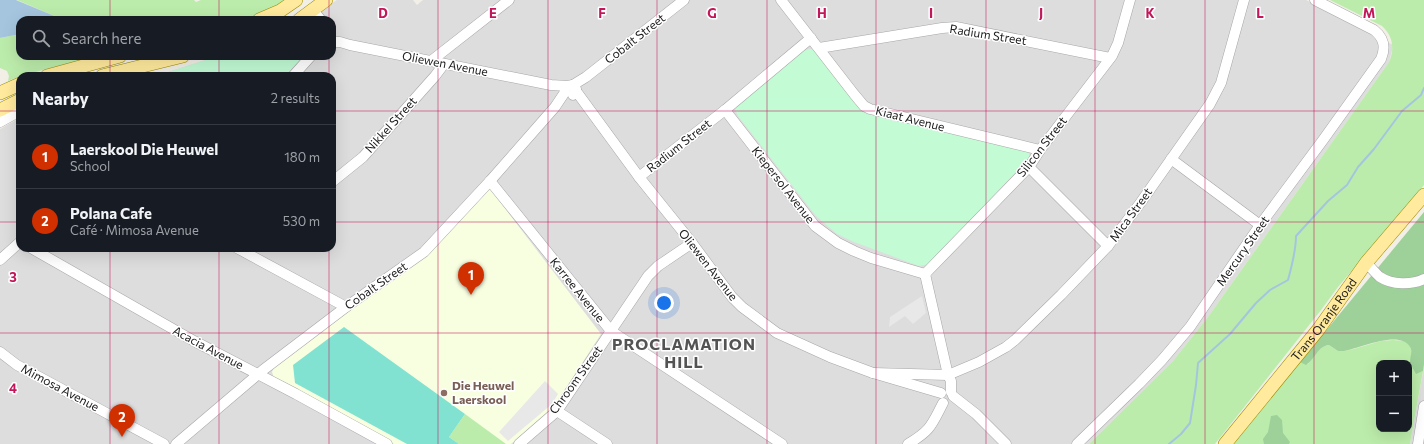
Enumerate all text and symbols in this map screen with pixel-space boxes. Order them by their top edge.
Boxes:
text: D [378,5,388,21]
text: E [489,5,497,21]
text: F [598,5,606,21]
text: G [707,5,717,21]
text: H [817,5,827,21]
text: I [929,5,933,21]
text: J [1039,5,1043,21]
text: K [1145,5,1155,21]
text: L [1256,5,1264,21]
text: M [1363,5,1375,21]
street label: Cobalt Street [601,10,667,66]
search box [16,16,336,60]
street label: Radium Street [949,21,1028,47]
icon: search [30,27,52,49]
text: Search here [62,29,141,47]
street label: Oliewen Avenue [401,48,489,78]
text: Nearby [32,88,89,109]
text: 2 results [271,90,320,106]
street label: Nikkel Street [361,93,419,155]
street label: Kiaat Avenue [874,103,946,133]
street label: Silicon Street [1013,113,1069,179]
street label: Radium Street [643,116,713,175]
text: Laerskool Die Heuwel [70,140,218,158]
street label: Kiepersol Avenue [749,143,818,226]
text: 1 [42,149,48,165]
text: 180 m [284,149,320,165]
text: School [70,158,110,174]
street label: Mica Street [1106,185,1154,244]
text: Polana Cafe [70,204,152,222]
text: 2 [41,213,49,229]
text: 530 m [283,213,320,229]
street label: Mercury Street [1213,213,1272,288]
text: Café · Mimosa Avenue [70,222,199,238]
street label: Oliewen Avenue [676,226,741,303]
street label: Karree Avenue [548,254,608,324]
street label: Cobalt Street [342,258,409,312]
pin: 1 [458,262,484,295]
text: 3 [9,269,17,285]
street label: Trans Oranje Road [1288,275,1359,363]
your location [654,293,674,313]
street label: Acacia Avenue [171,323,246,372]
district label: PROCLAMATION HILL [612,334,756,371]
street label: Chroom Street [546,343,605,416]
map controls [1376,360,1412,432]
button: + [1376,360,1412,396]
street label: Mimosa Avenue [19,361,102,414]
place label: Die Heuwel Laerskool [452,378,514,406]
text: 4 [9,380,17,396]
marker: Die Heuwel Laerskool [439,388,449,398]
button: − [1376,396,1412,432]
pin: 2 [109,404,135,437]

